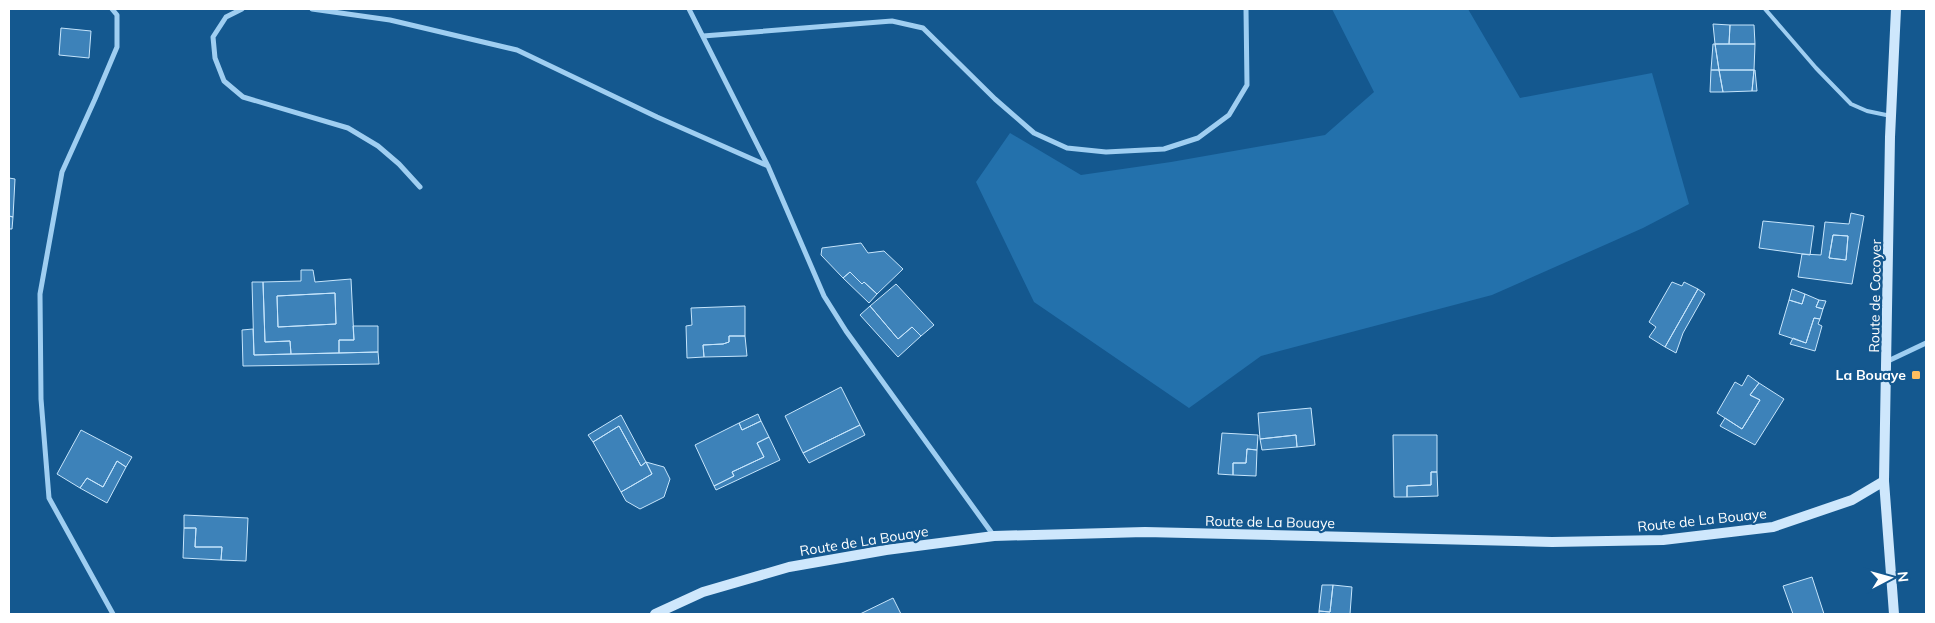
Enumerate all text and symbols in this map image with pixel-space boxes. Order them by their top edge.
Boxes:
street label: Route de Cocoyer [1865,238,1885,353]
place label: La Bouaye [1836,366,1906,384]
marker: La Bouaye [1910,369,1922,381]
street label: Route de La Bouaye [1636,504,1768,536]
street label: Route de La Bouaye [1205,512,1335,532]
street label: Route de La Bouaye [798,522,930,560]
north arrow [1865,553,1915,603]
text: N [1893,570,1912,583]

